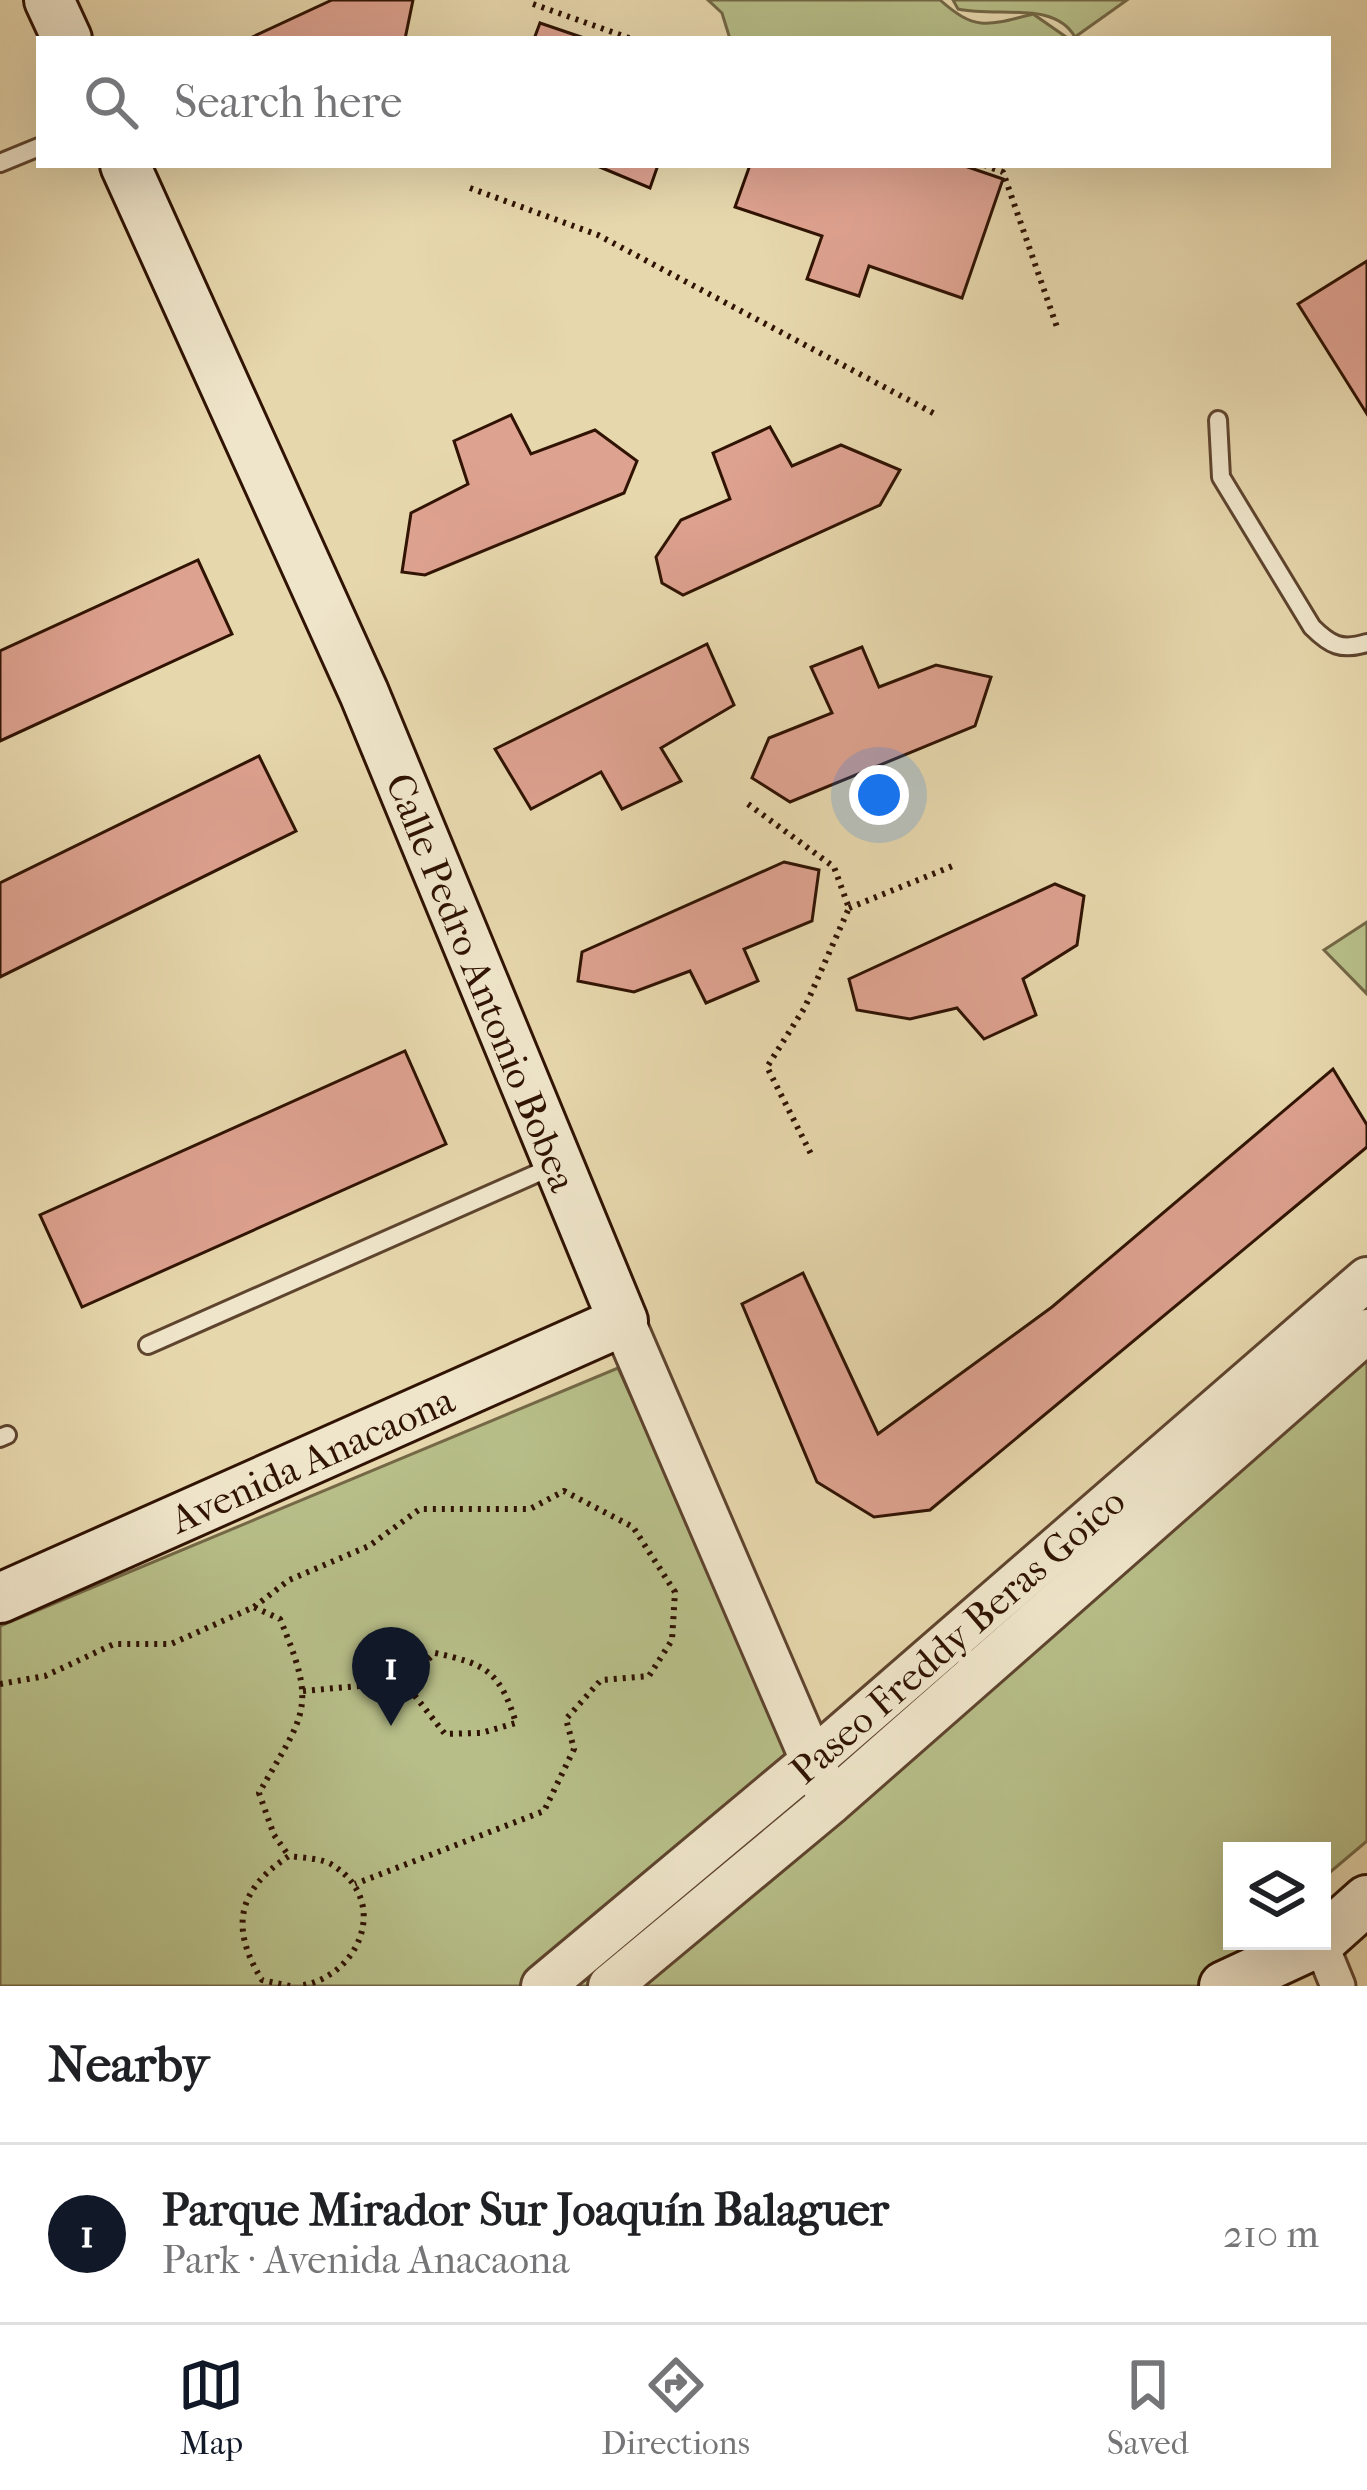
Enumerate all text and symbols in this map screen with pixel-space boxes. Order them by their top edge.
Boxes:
search box [36,36,1331,168]
icon: search [78,69,144,135]
text: Search here [174,76,402,129]
your location [849,765,909,825]
street label: Calle Pedro Antonio Bobea [376,767,586,1199]
street label: Avenida Anacaona [162,1376,462,1544]
street label: Paseo Freddy Beras Goico [781,1478,1134,1794]
pin: 1 [352,1627,430,1726]
map controls [1223,1842,1331,1950]
button: layers [1223,1842,1331,1950]
text: Nearby [48,2034,209,2094]
text: Parque Mirador Sur Joaquín Balaguer [162,2184,889,2237]
text: 1 [80,2211,94,2257]
text: 210 m [1223,2211,1319,2257]
text: Park · Avenida Anacaona [162,2237,570,2283]
tab: Map [178,2352,244,2463]
tab: Directions [601,2352,750,2463]
tab: Saved [1107,2352,1189,2463]

